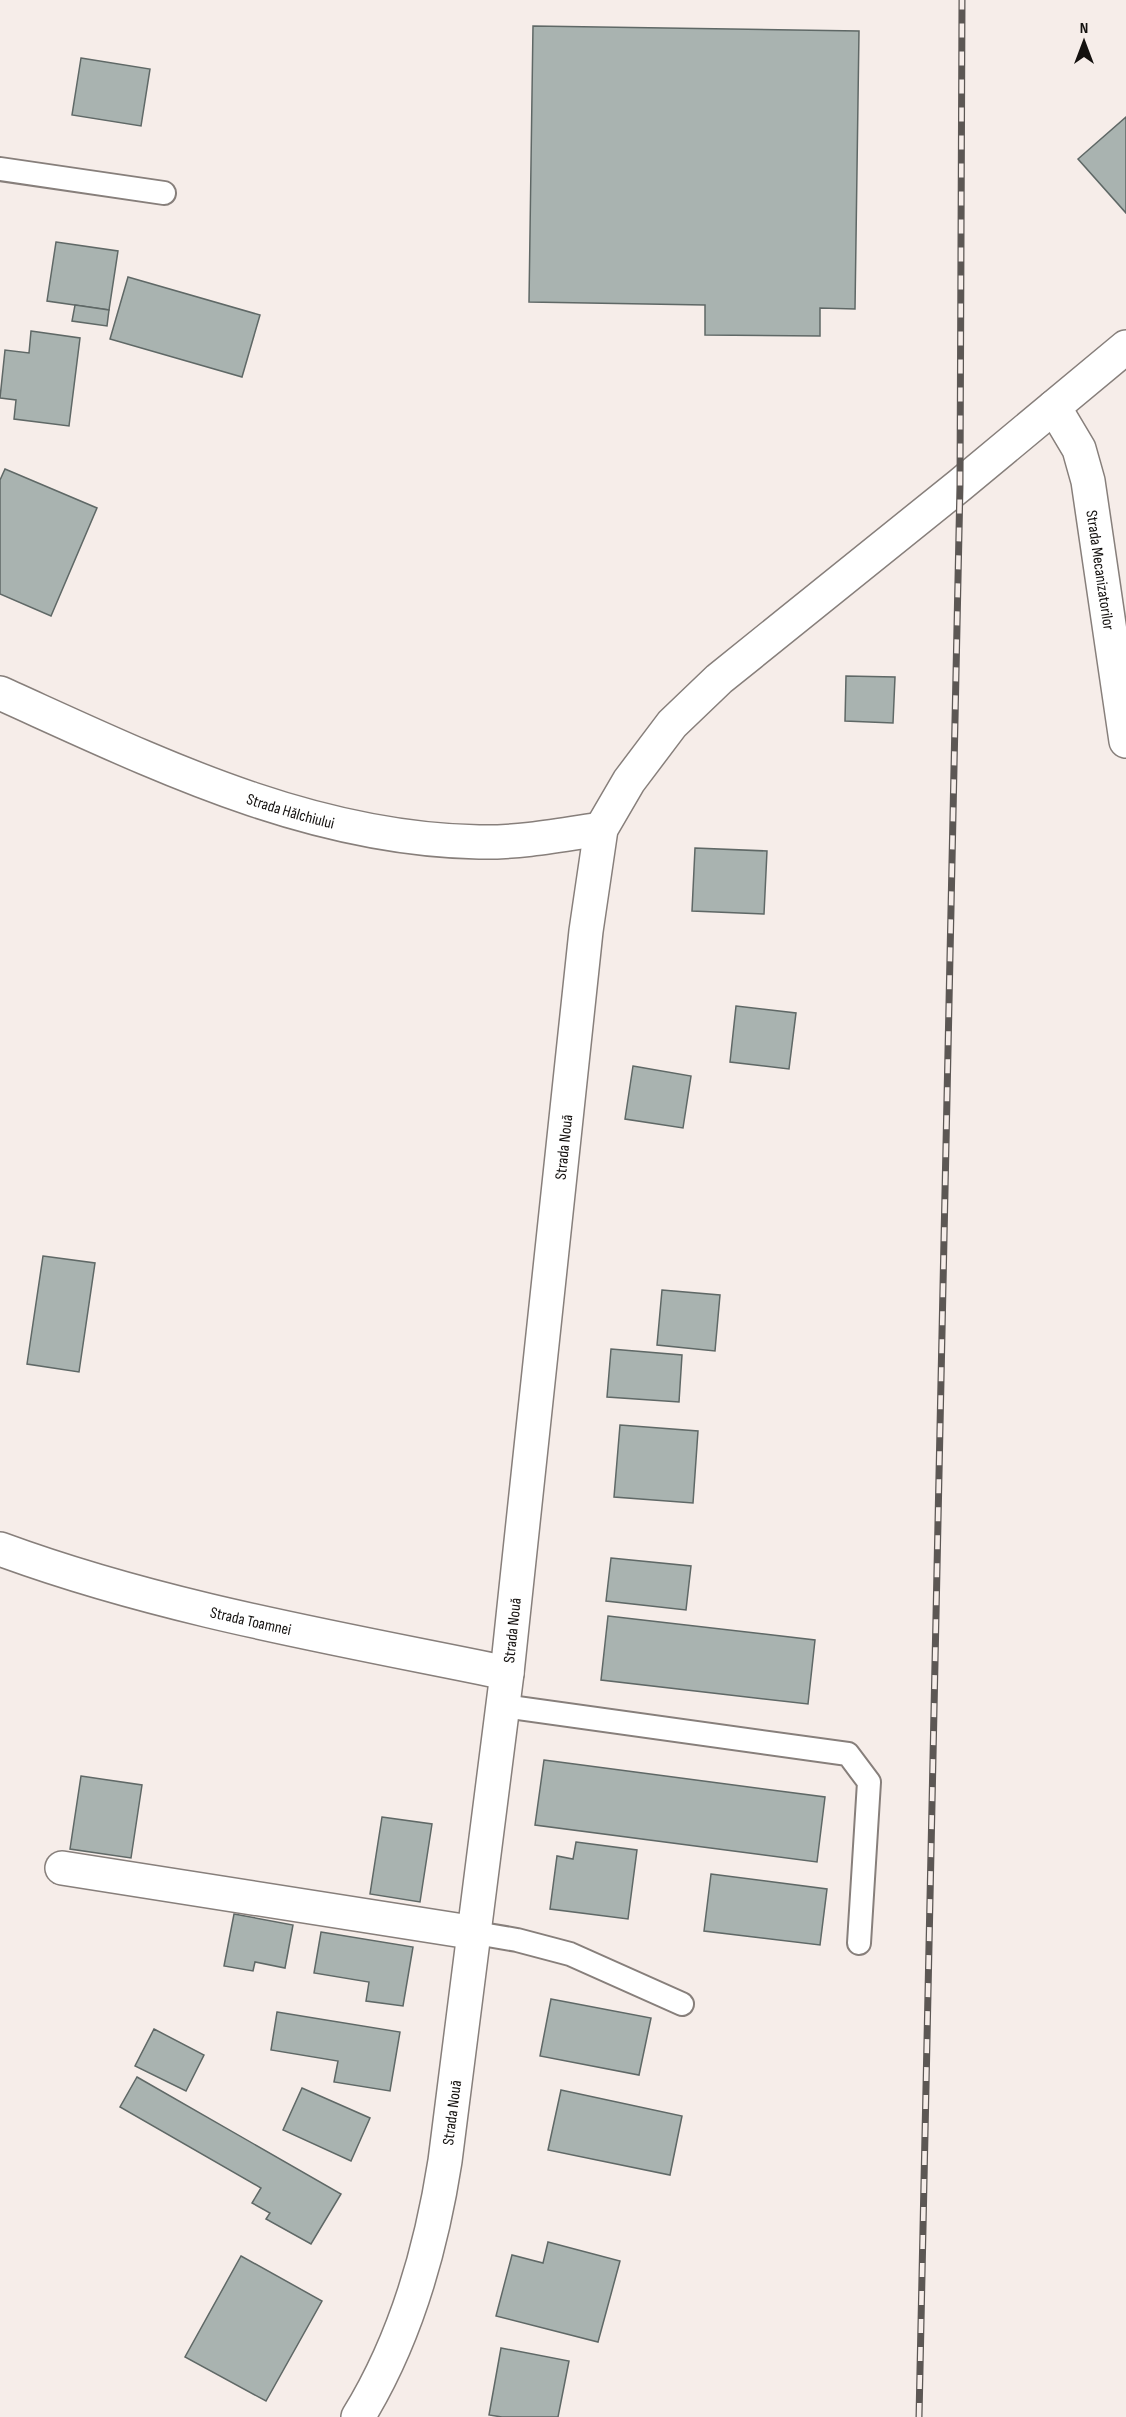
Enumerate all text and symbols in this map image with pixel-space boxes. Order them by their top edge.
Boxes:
north arrow [1054,12,1114,72]
text: N [1080,19,1088,38]
street label: Strada Mecanizatorilor [1081,509,1118,632]
street label: Strada Hălchiului [244,790,336,834]
street label: Strada Nouă [552,1114,577,1181]
street label: Strada Nouă [500,1597,526,1664]
street label: Strada Toamnei [208,1603,293,1640]
street label: Strada Nouă [439,2079,466,2146]

